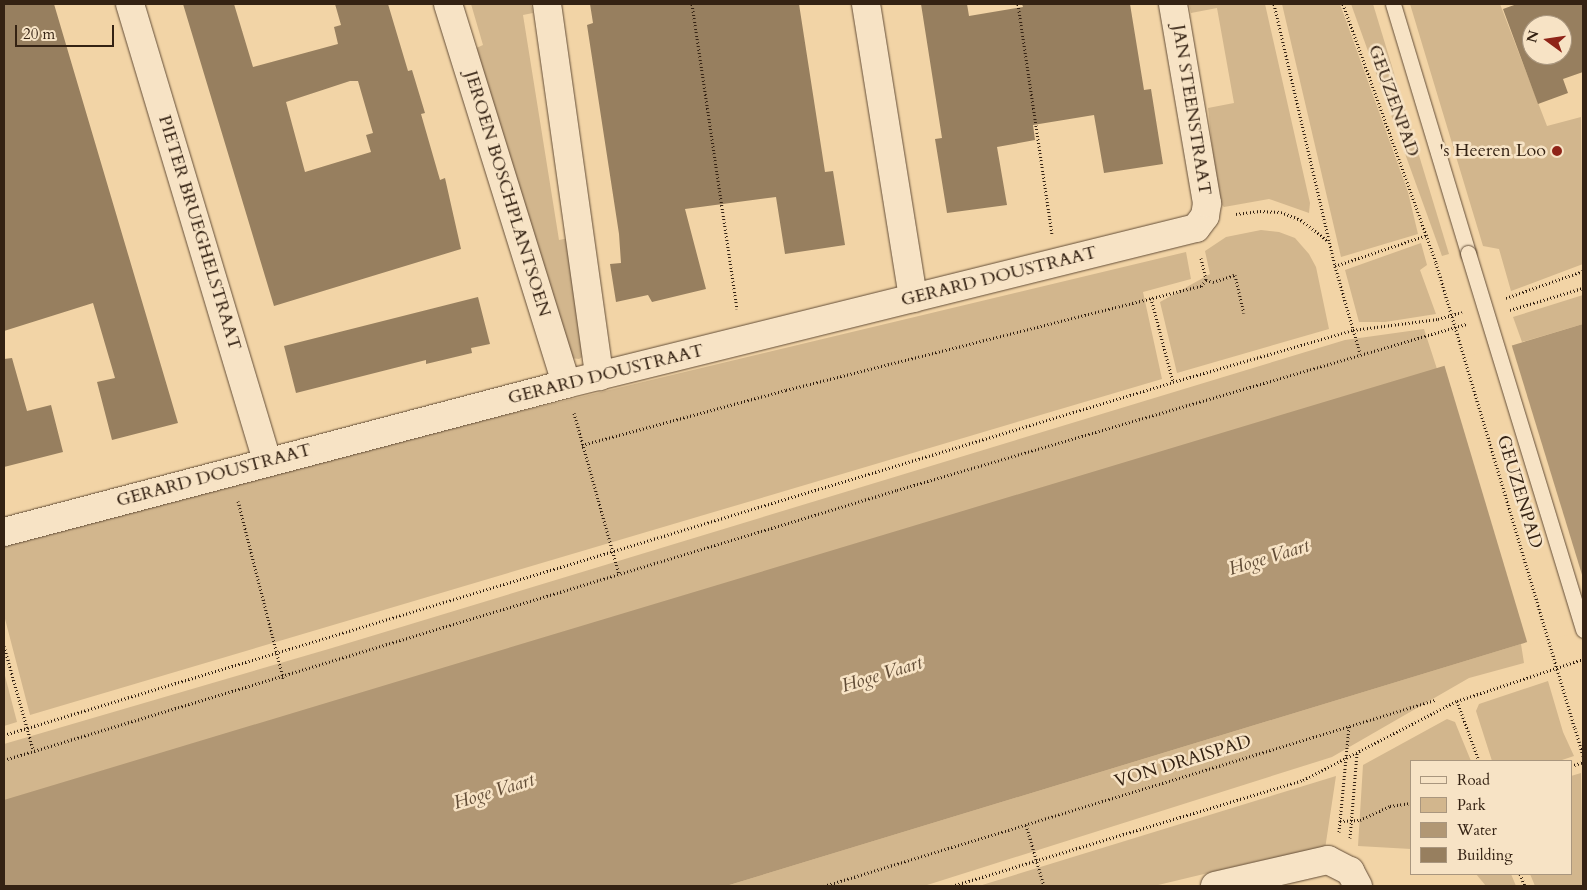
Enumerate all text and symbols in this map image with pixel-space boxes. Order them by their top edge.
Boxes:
scale bar [18,15,116,47]
north arrow [1522,15,1572,65]
street label: JAN STEENSTRAAT [1167,23,1215,197]
text: 20 m [23,24,55,44]
text: N [1522,28,1544,45]
street label: GEUZENPAD [1363,42,1423,160]
street label: JEROEN BOSCHPLANTSOEN [459,68,555,320]
street label: PIETER BRUEGHELSTRAAT [153,113,245,353]
place label: 's Heeren Loo [1440,140,1546,162]
marker: 's Heeren Loo [1550,144,1564,158]
street label: GERARD DOUSTRAAT [899,242,1099,312]
street label: GERARD DOUSTRAAT [506,340,706,410]
street label: GEUZENPAD [1492,433,1546,551]
street label: GERARD DOUSTRAAT [114,440,314,512]
water label: Hoge Vaart [1226,535,1312,581]
water label: Hoge Vaart [839,652,925,698]
street label: VON DRAISPAD [1112,731,1254,793]
legend [1410,760,1572,875]
water label: Hoge Vaart [451,769,537,815]
text: Road [1457,770,1490,790]
text: Park [1457,795,1486,815]
text: Water [1457,820,1497,840]
text: Building [1457,845,1513,865]

